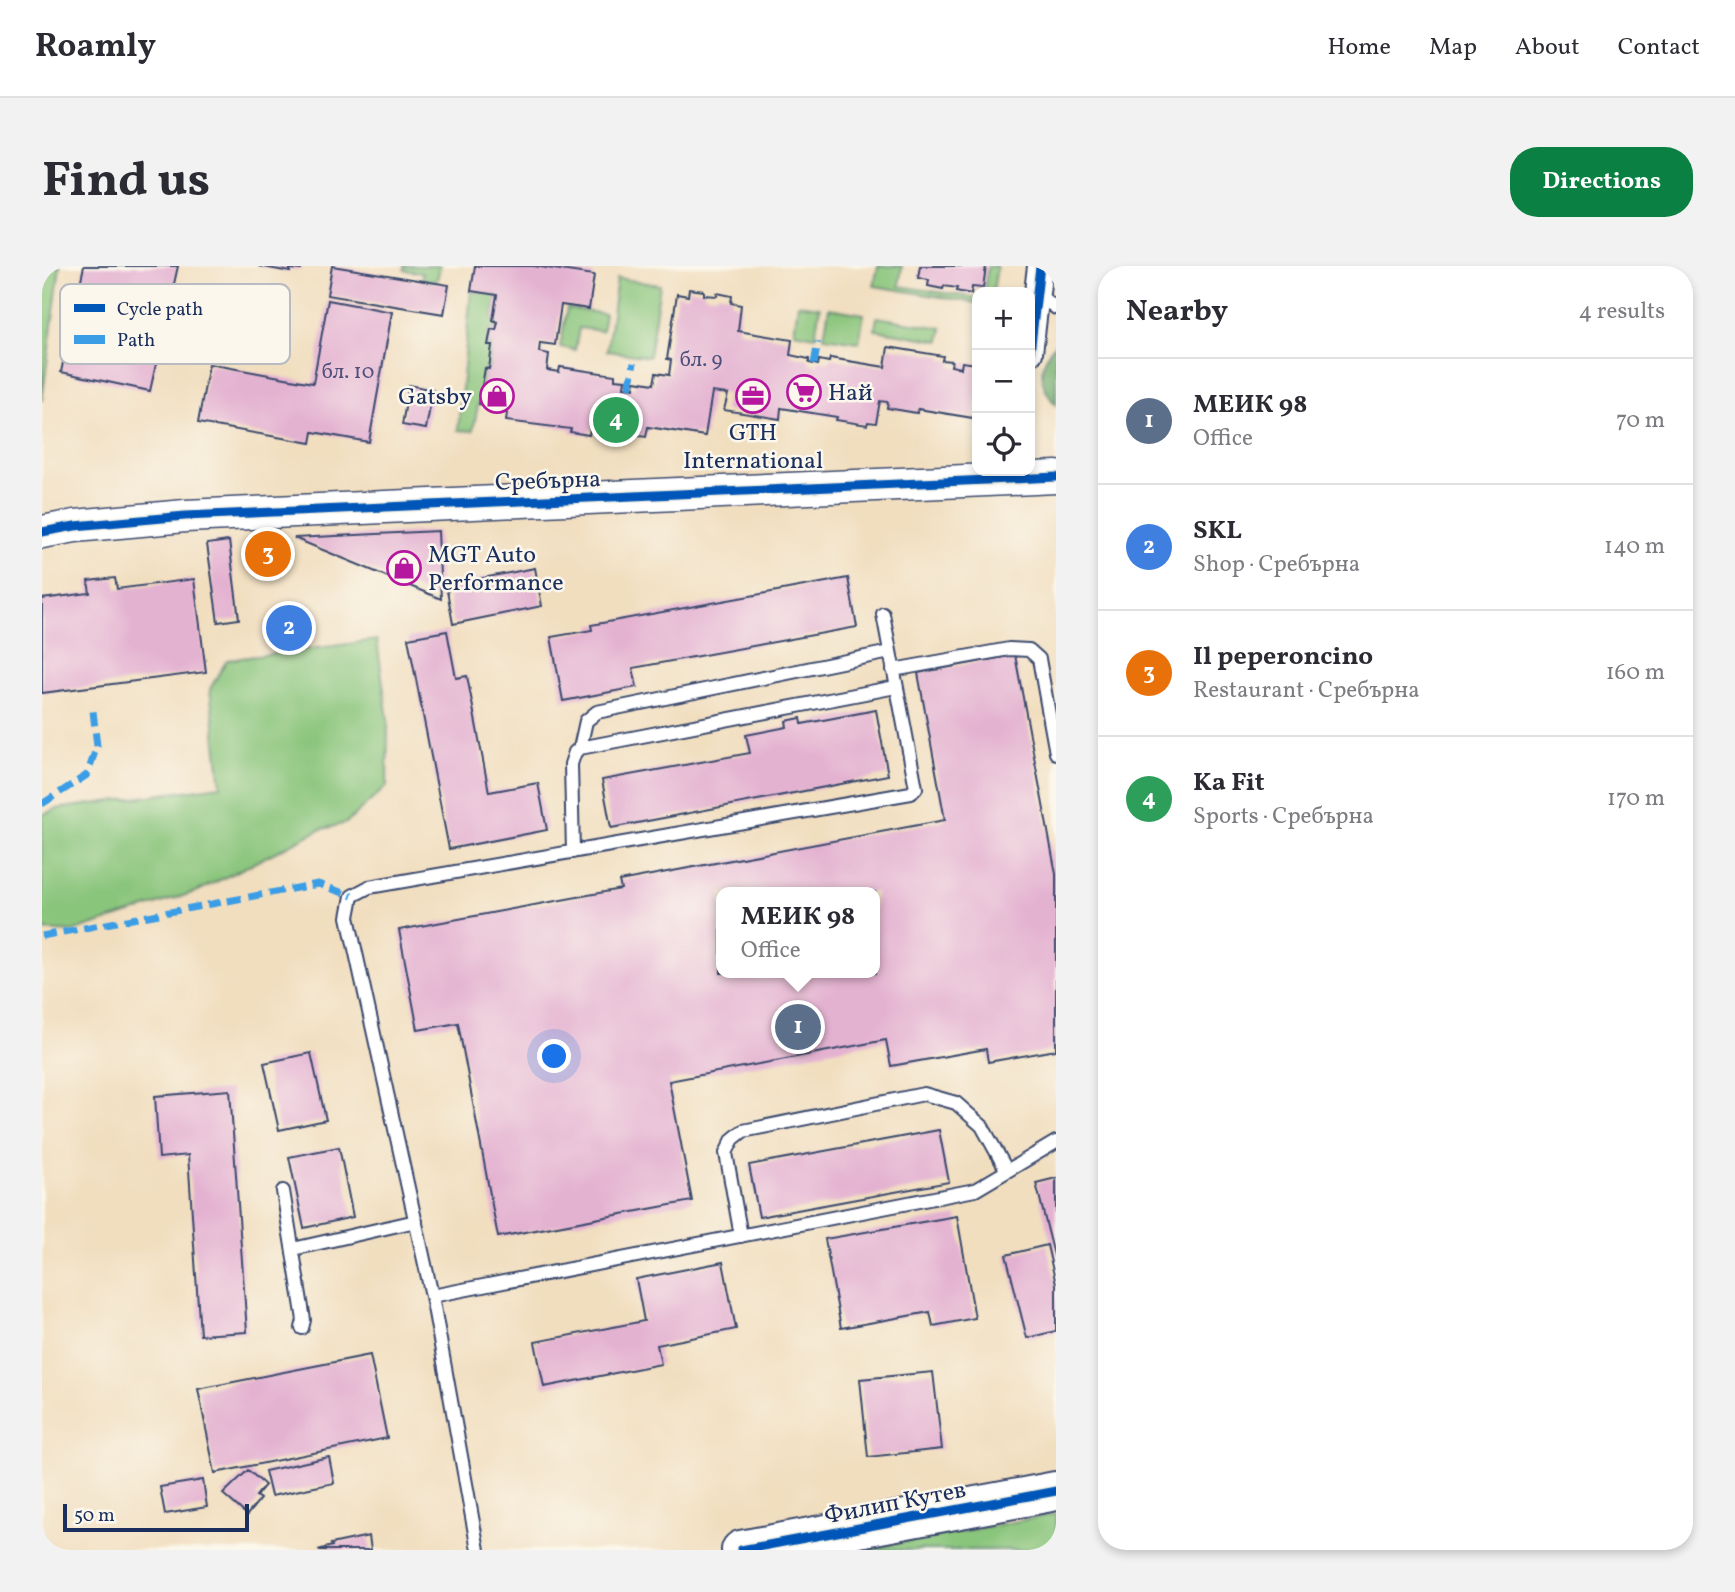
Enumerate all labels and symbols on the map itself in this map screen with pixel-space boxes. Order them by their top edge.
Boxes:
legend [60,284,290,364]
text: Cycle path [117,297,203,323]
text: Path [117,328,155,354]
house number: бл. 9 [680,346,722,375]
house number: бл. 10 [322,358,374,387]
supermarket icon: Най [785,373,823,411]
shop icon: Gatsby [478,377,516,415]
office icon: GTH International [734,377,772,415]
place label: Най [828,377,873,411]
place label: Gatsby [398,381,472,415]
pin: 4 [593,394,639,446]
place label: GTH International [683,417,823,479]
street label: Сребърна [494,463,602,501]
pin: 3 [245,528,291,580]
place label: MGT Auto Performance [428,539,564,601]
shop icon: MGT Auto Performance [385,549,423,587]
pin: 2 [266,602,312,654]
pin: 1 [775,1001,821,1053]
your location [537,1039,571,1073]
street label: Филип Кутев [822,1474,969,1534]
scale bar [63,1501,248,1533]

